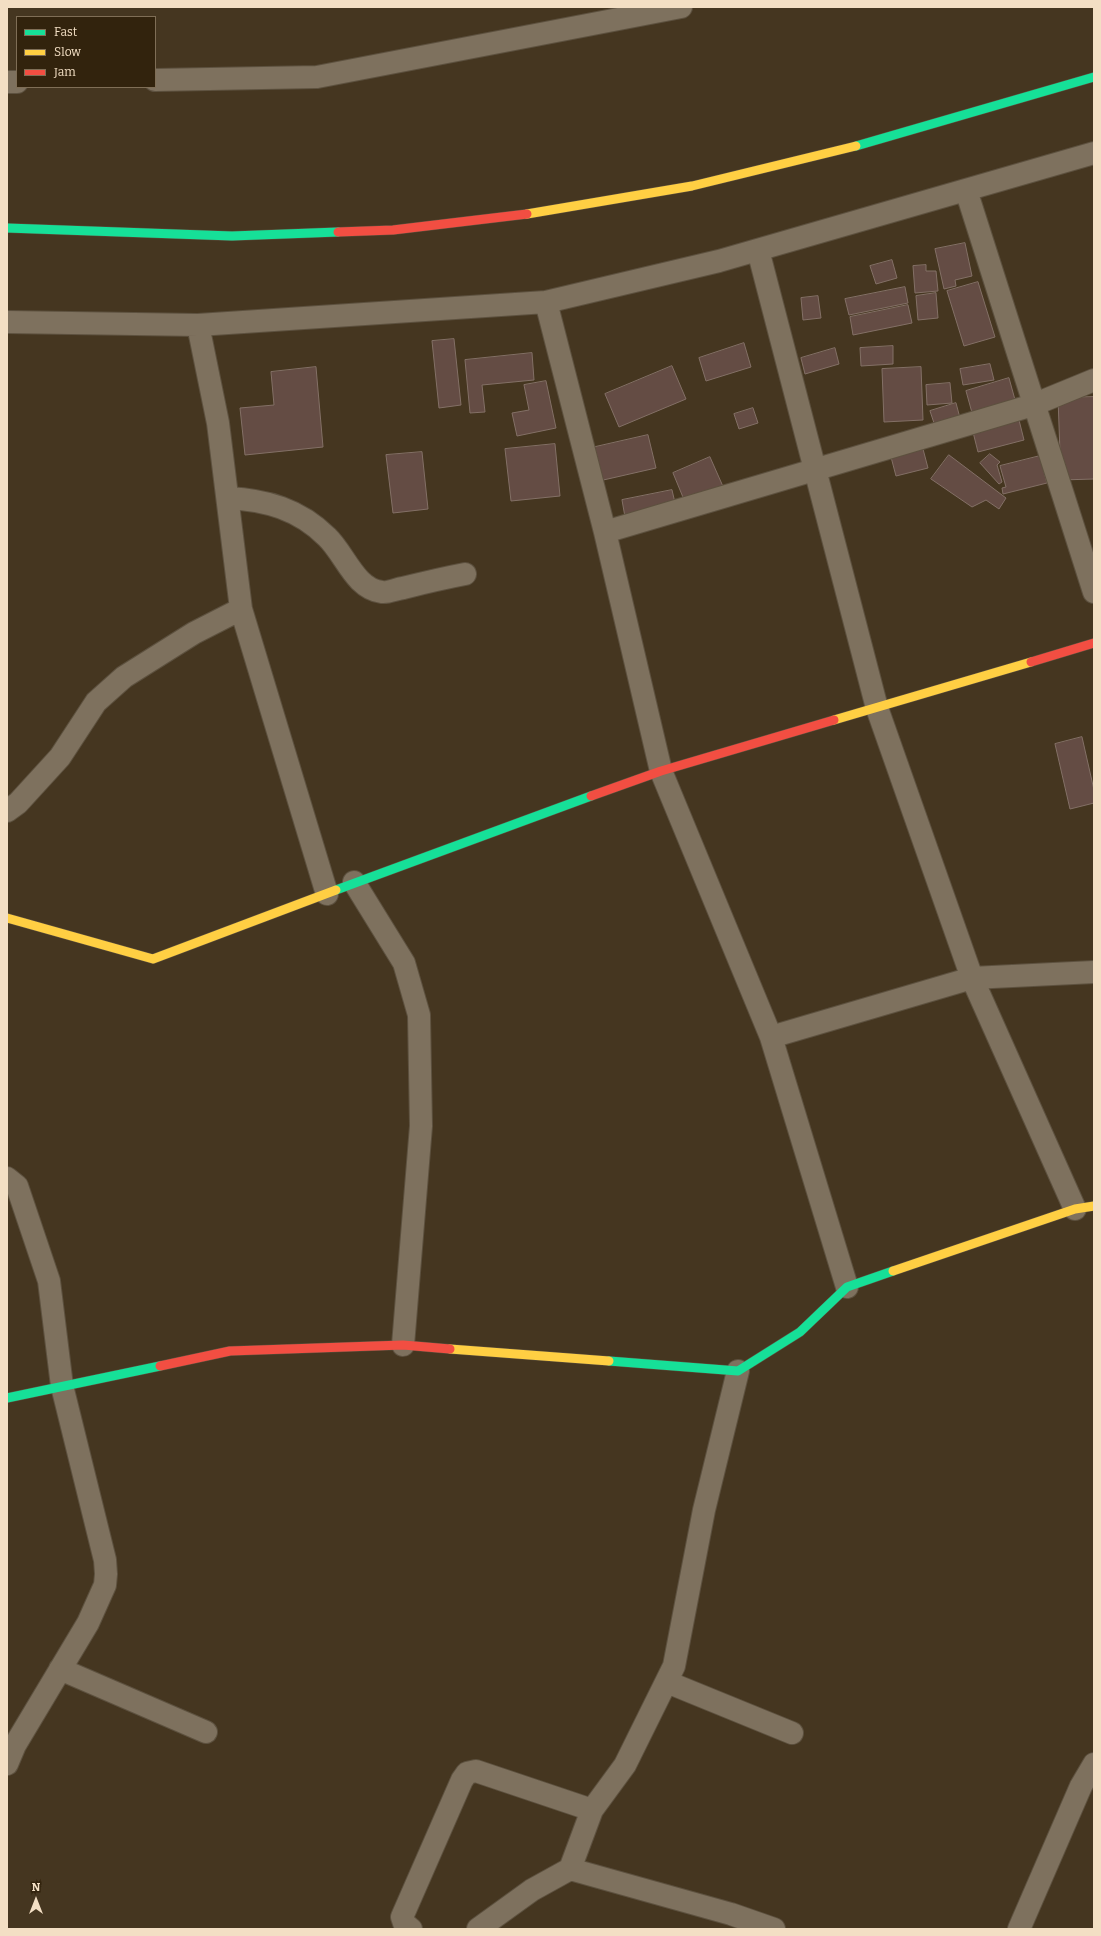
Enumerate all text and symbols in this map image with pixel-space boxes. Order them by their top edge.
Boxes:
legend [16,16,156,88]
text: Fast [54,25,77,39]
text: Slow [54,45,81,59]
text: Jam [54,65,76,79]
north arrow [16,1880,56,1920]
text: N [32,1881,40,1894]

